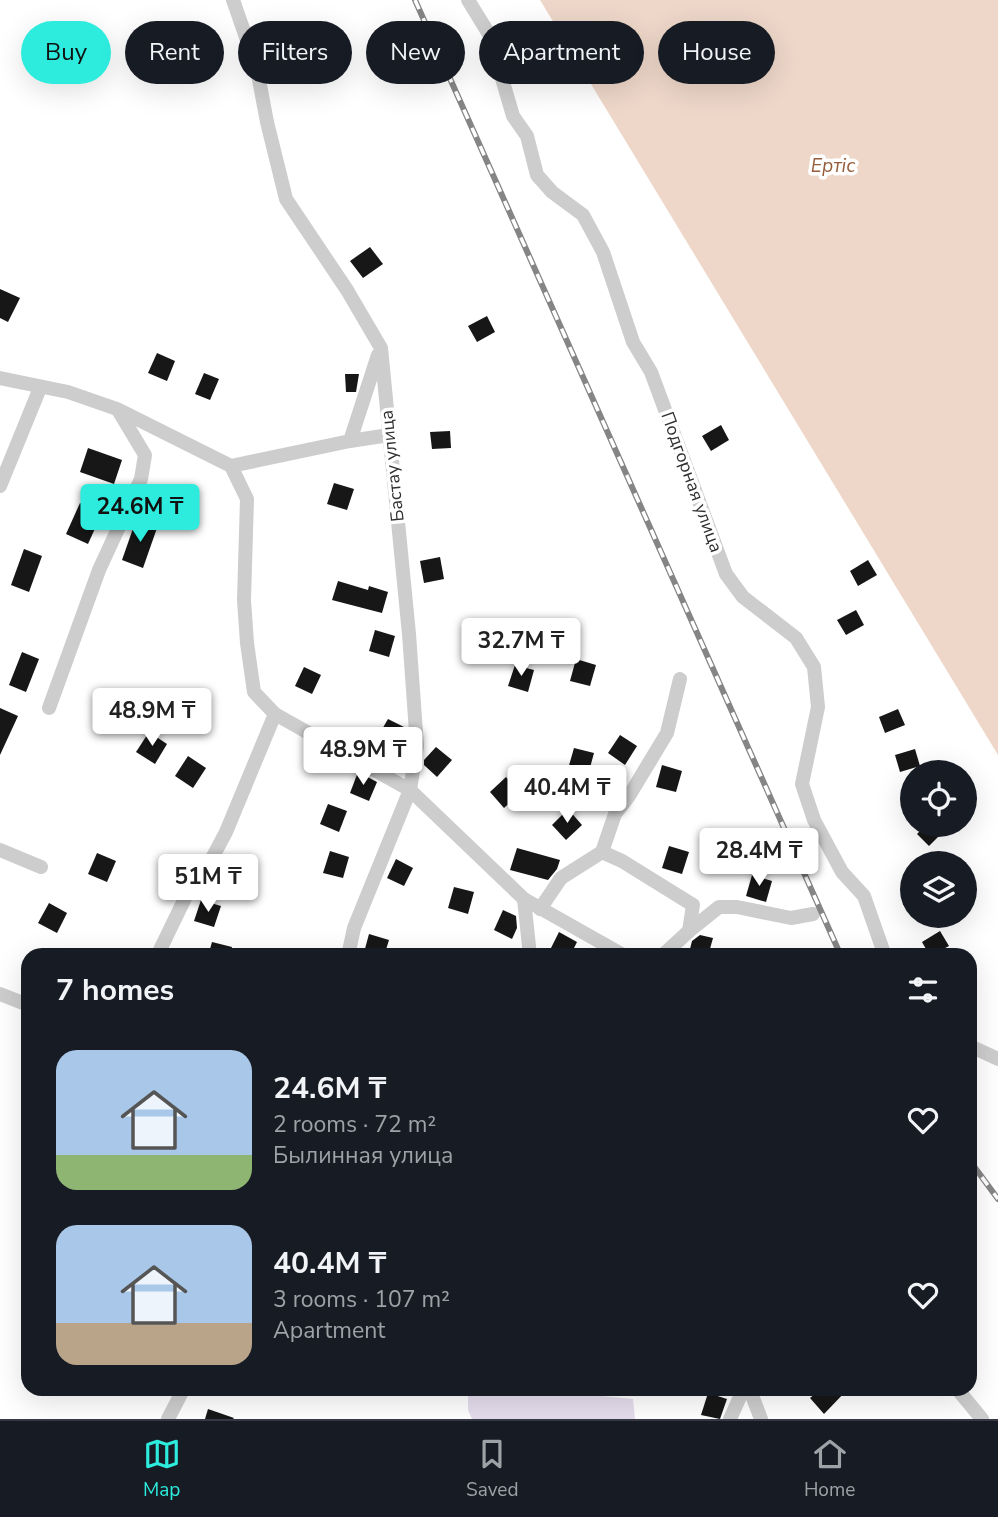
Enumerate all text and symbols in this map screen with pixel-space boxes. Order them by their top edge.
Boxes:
chip: Buy [21,21,111,84]
chip: Rent [125,21,224,84]
chip: Filters [238,21,352,84]
chip: New [366,21,465,84]
chip: Apartment [479,21,644,84]
chip: House [658,21,775,84]
water label: Ертіс [811,153,855,179]
street label: Подгорная улица [655,408,729,556]
street label: Бастау улица [374,409,410,523]
pin: 24.6M ₸ [75,484,205,544]
text: 24.6M ₸ [96,491,184,522]
pin: 32.7M ₸ [456,618,586,678]
text: 32.7M ₸ [477,625,565,656]
pin: 48.9M ₸ [87,688,217,748]
text: 48.9M ₸ [108,695,196,726]
pin: 48.9M ₸ [298,728,428,787]
text: 48.9M ₸ [319,734,407,765]
map controls [900,760,977,928]
button: locate [900,760,977,837]
pin: 40.4M ₸ [502,766,632,825]
text: 40.4M ₸ [523,772,611,803]
pin: 28.4M ₸ [694,828,824,888]
text: 28.4M ₸ [715,835,803,866]
button: layers [900,851,977,928]
pin: 51M ₸ [159,855,257,914]
text: 51M ₸ [174,861,242,892]
text: 7 homes [56,970,174,1011]
icon: filters [904,971,942,1009]
text: 24.6M ₸ [273,1068,387,1109]
icon: home [112,1078,196,1162]
icon: heart [904,1101,942,1139]
text: 2 rooms · 72 m² [273,1109,436,1140]
text: Былинная улица [273,1140,453,1171]
text: 40.4M ₸ [273,1243,387,1284]
icon: home [112,1253,196,1337]
icon: heart [904,1276,942,1314]
text: 3 rooms · 107 m² [273,1284,450,1315]
text: Apartment [273,1315,385,1346]
tab: Map [143,1435,181,1503]
tab: Saved [466,1435,519,1503]
tab: Home [804,1435,855,1503]

